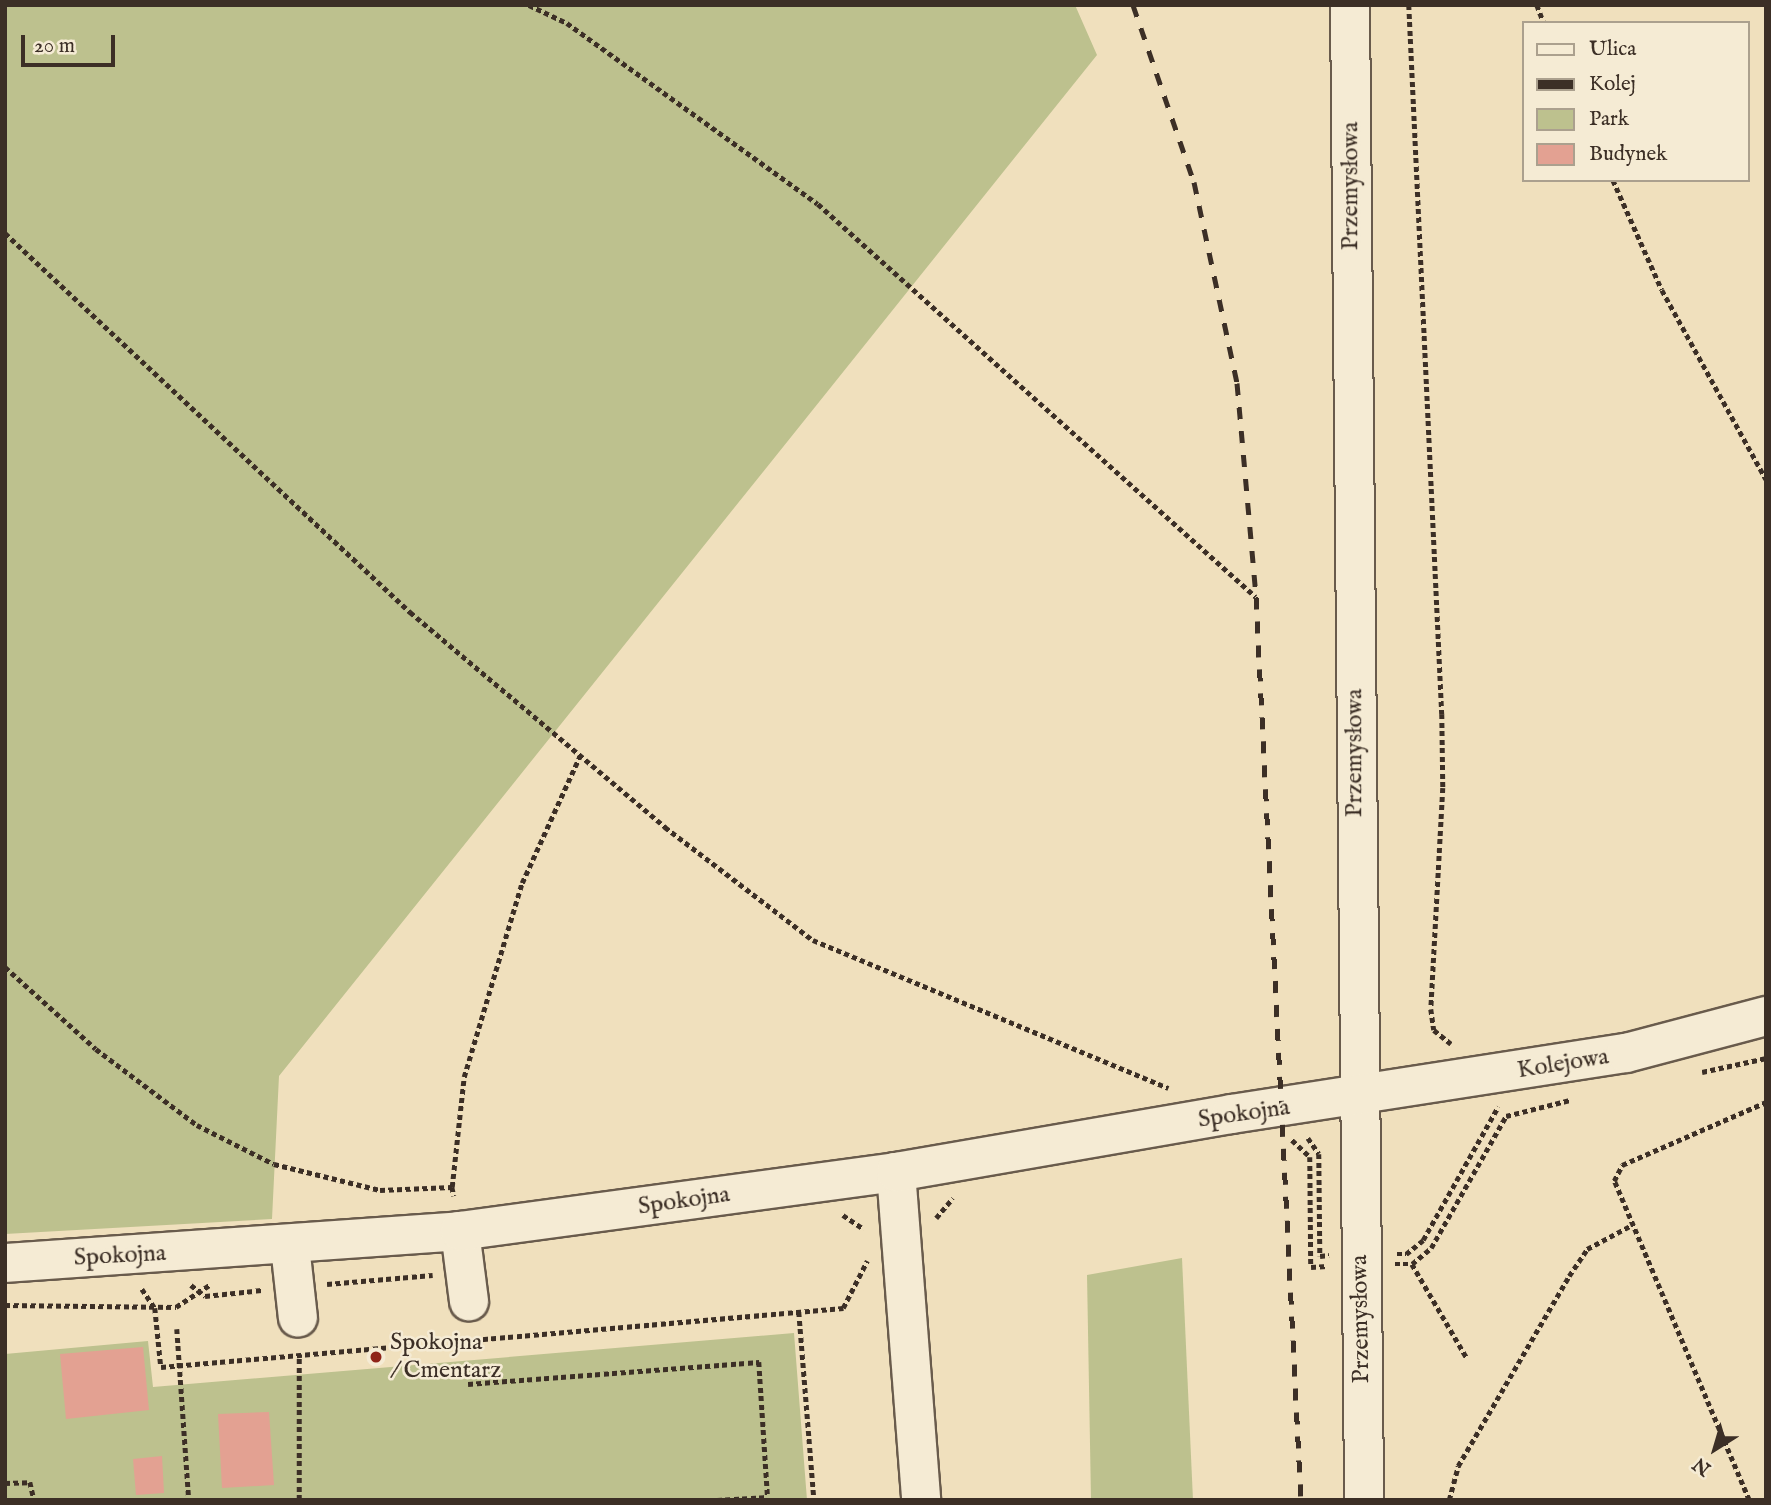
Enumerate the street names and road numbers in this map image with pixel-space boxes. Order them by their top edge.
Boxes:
street label: Przemysłowa [1337,122,1365,250]
street label: Przemysłowa [1341,689,1369,817]
street label: Kolejowa [1515,1043,1611,1085]
street label: Spokojna [1196,1093,1292,1135]
street label: Spokojna [636,1180,732,1222]
street label: Spokojna [73,1239,167,1273]
street label: Przemysłowa [1345,1254,1377,1384]

